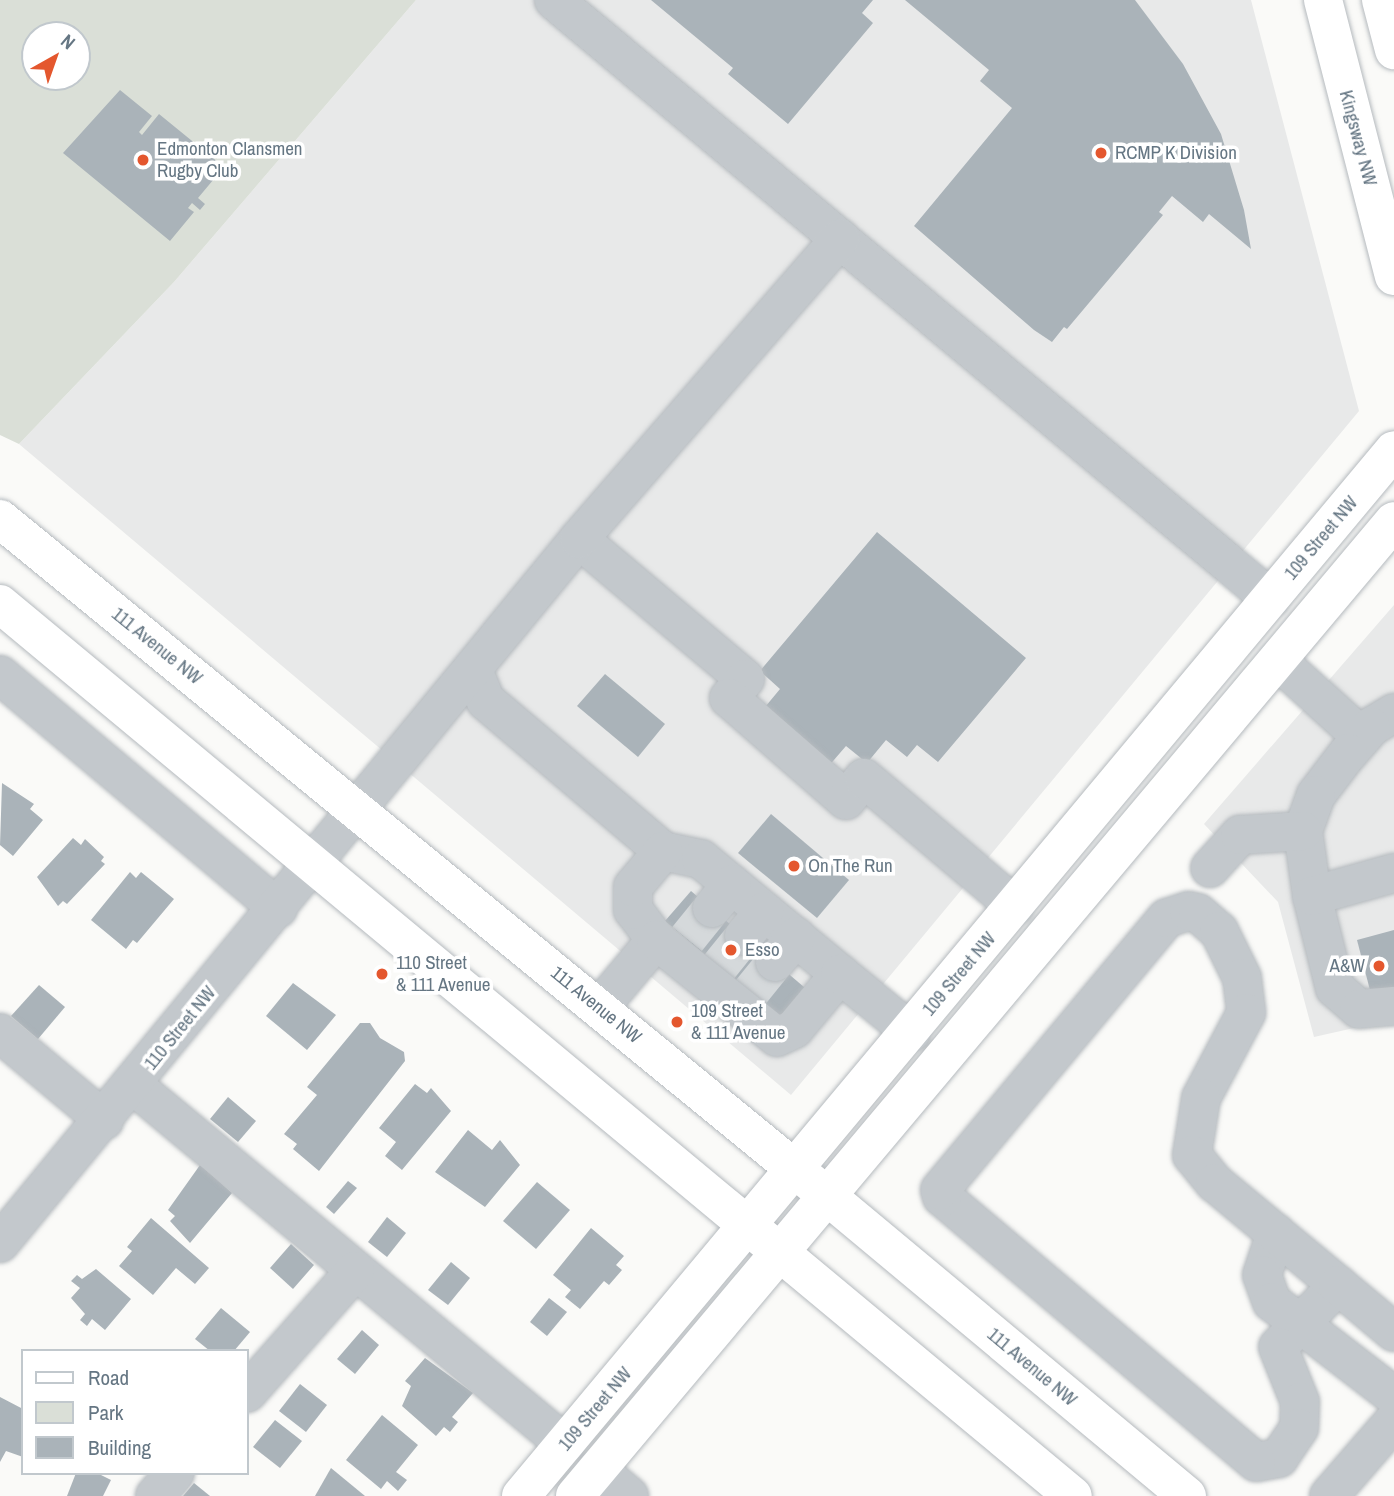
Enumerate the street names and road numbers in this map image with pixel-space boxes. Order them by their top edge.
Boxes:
street label: Kingsway NW [1334,88,1382,188]
street label: 109 Street NW [1279,492,1363,584]
street label: 111 Avenue NW [107,602,207,690]
street label: 109 Street NW [917,928,1001,1020]
street label: 111 Avenue NW [546,961,646,1049]
street label: 110 Street NW [139,982,221,1074]
street label: 111 Avenue NW [982,1323,1082,1411]
street label: 109 Street NW [553,1363,637,1455]

